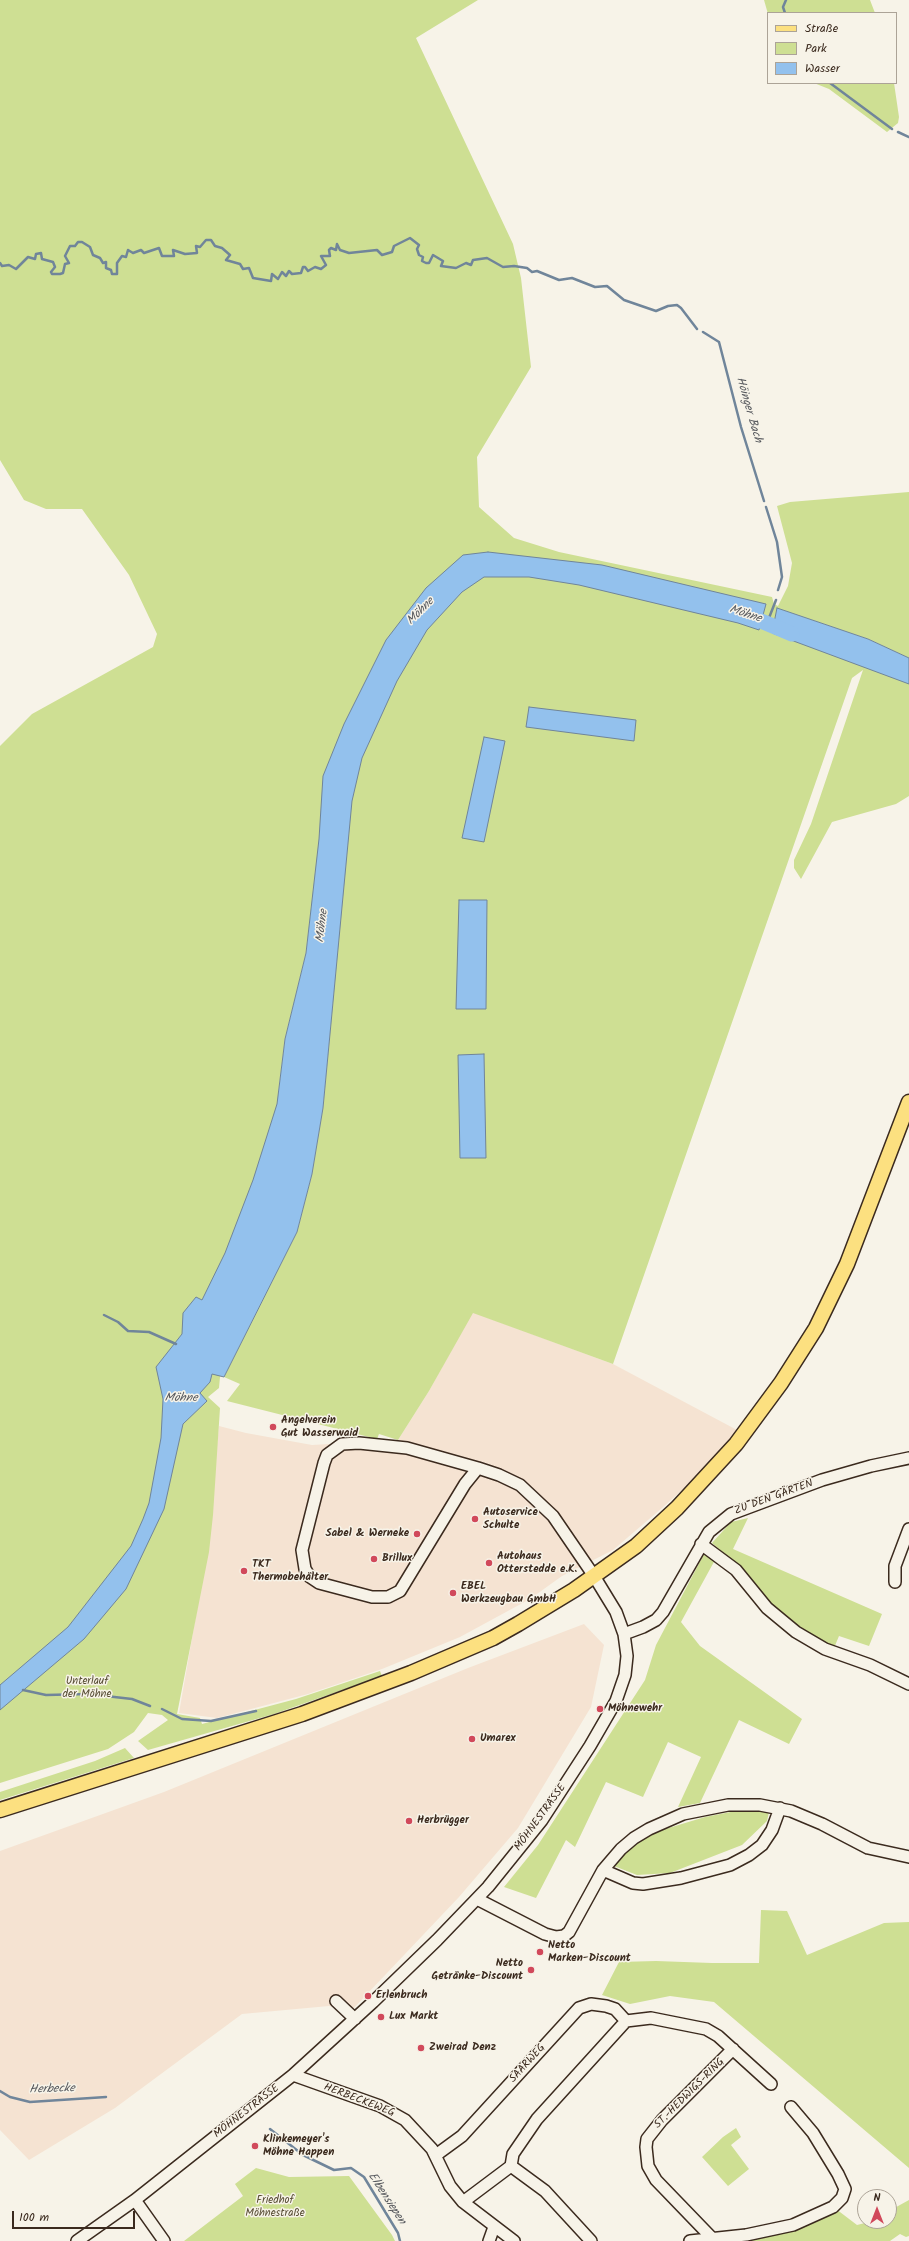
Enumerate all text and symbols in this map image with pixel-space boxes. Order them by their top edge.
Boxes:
legend [767,12,897,84]
text: Straße [805,19,838,38]
text: Park [805,39,827,58]
text: Wasser [805,59,840,78]
water label: Höinger Bach [732,376,764,444]
water label: Möhne [404,595,438,629]
water label: Möhne [727,603,763,627]
water label: Möhne [314,909,332,943]
water label: Möhne [164,1392,198,1406]
place label: Angelverein Gut Wasserwaid [281,1414,358,1440]
marker: Angelverein Gut Wasserwaid [268,1422,278,1432]
street label: ZU DEN GÄRTEN [733,1478,815,1518]
place label: Autoservice Schulte [483,1506,538,1532]
marker: Autoservice Schulte [470,1514,480,1524]
place label: Sabel & Werneke [325,1527,409,1541]
marker: Sabel & Werneke [412,1529,422,1539]
place label: Autohaus Otterstedde e.K. [497,1550,577,1576]
place label: Brillux [382,1552,412,1566]
marker: Brillux [369,1554,379,1564]
place label: TKT Thermobehälter [252,1558,328,1584]
marker: Autohaus Otterstedde e.K. [484,1558,494,1568]
marker: TKT Thermobehälter [239,1566,249,1576]
place label: EBEL Werkzeugbau GmbH [461,1580,556,1606]
marker: EBEL Werkzeugbau GmbH [448,1588,458,1598]
park label: Unterlauf der Möhne [63,1675,111,1701]
place label: Möhnewehr [608,1702,662,1716]
marker: Möhnewehr [595,1704,605,1714]
place label: Umarex [480,1732,516,1746]
marker: Umarex [467,1734,477,1744]
street label: MÖHNESTRASSE [512,1782,570,1854]
place label: Herbrügger [417,1814,469,1828]
marker: Herbrügger [404,1816,414,1826]
place label: Netto Marken-Discount [548,1939,631,1965]
marker: Netto Marken-Discount [535,1947,545,1957]
place label: Netto Getränke-Discount [432,1957,523,1983]
marker: Netto Getränke-Discount [526,1965,536,1975]
place label: Erlenbruch [376,1989,428,2003]
marker: Erlenbruch [363,1991,373,2001]
place label: Lux Markt [389,2010,438,2024]
marker: Lux Markt [376,2012,386,2022]
place label: Zweirad Denz [429,2041,496,2055]
street label: SAARWEG [507,2042,549,2086]
marker: Zweirad Denz [416,2043,426,2053]
street label: ST.-HEDWIGS-RING [652,2056,728,2132]
street label: HERBECKEWEG [322,2081,396,2121]
water label: Herbecke [29,2082,75,2098]
street label: MÖHNESTRASSE [212,2082,282,2142]
place label: Klinkemeyer's Möhne Happen [263,2133,334,2159]
marker: Klinkemeyer's Möhne Happen [250,2141,260,2151]
water label: Elbensiepen [364,2170,408,2228]
north arrow [857,2189,897,2229]
text: N [874,2189,880,2207]
park label: Friedhof Möhnestraße [245,2194,305,2220]
scale bar [14,2203,137,2229]
text: 100 m [19,2208,49,2227]

